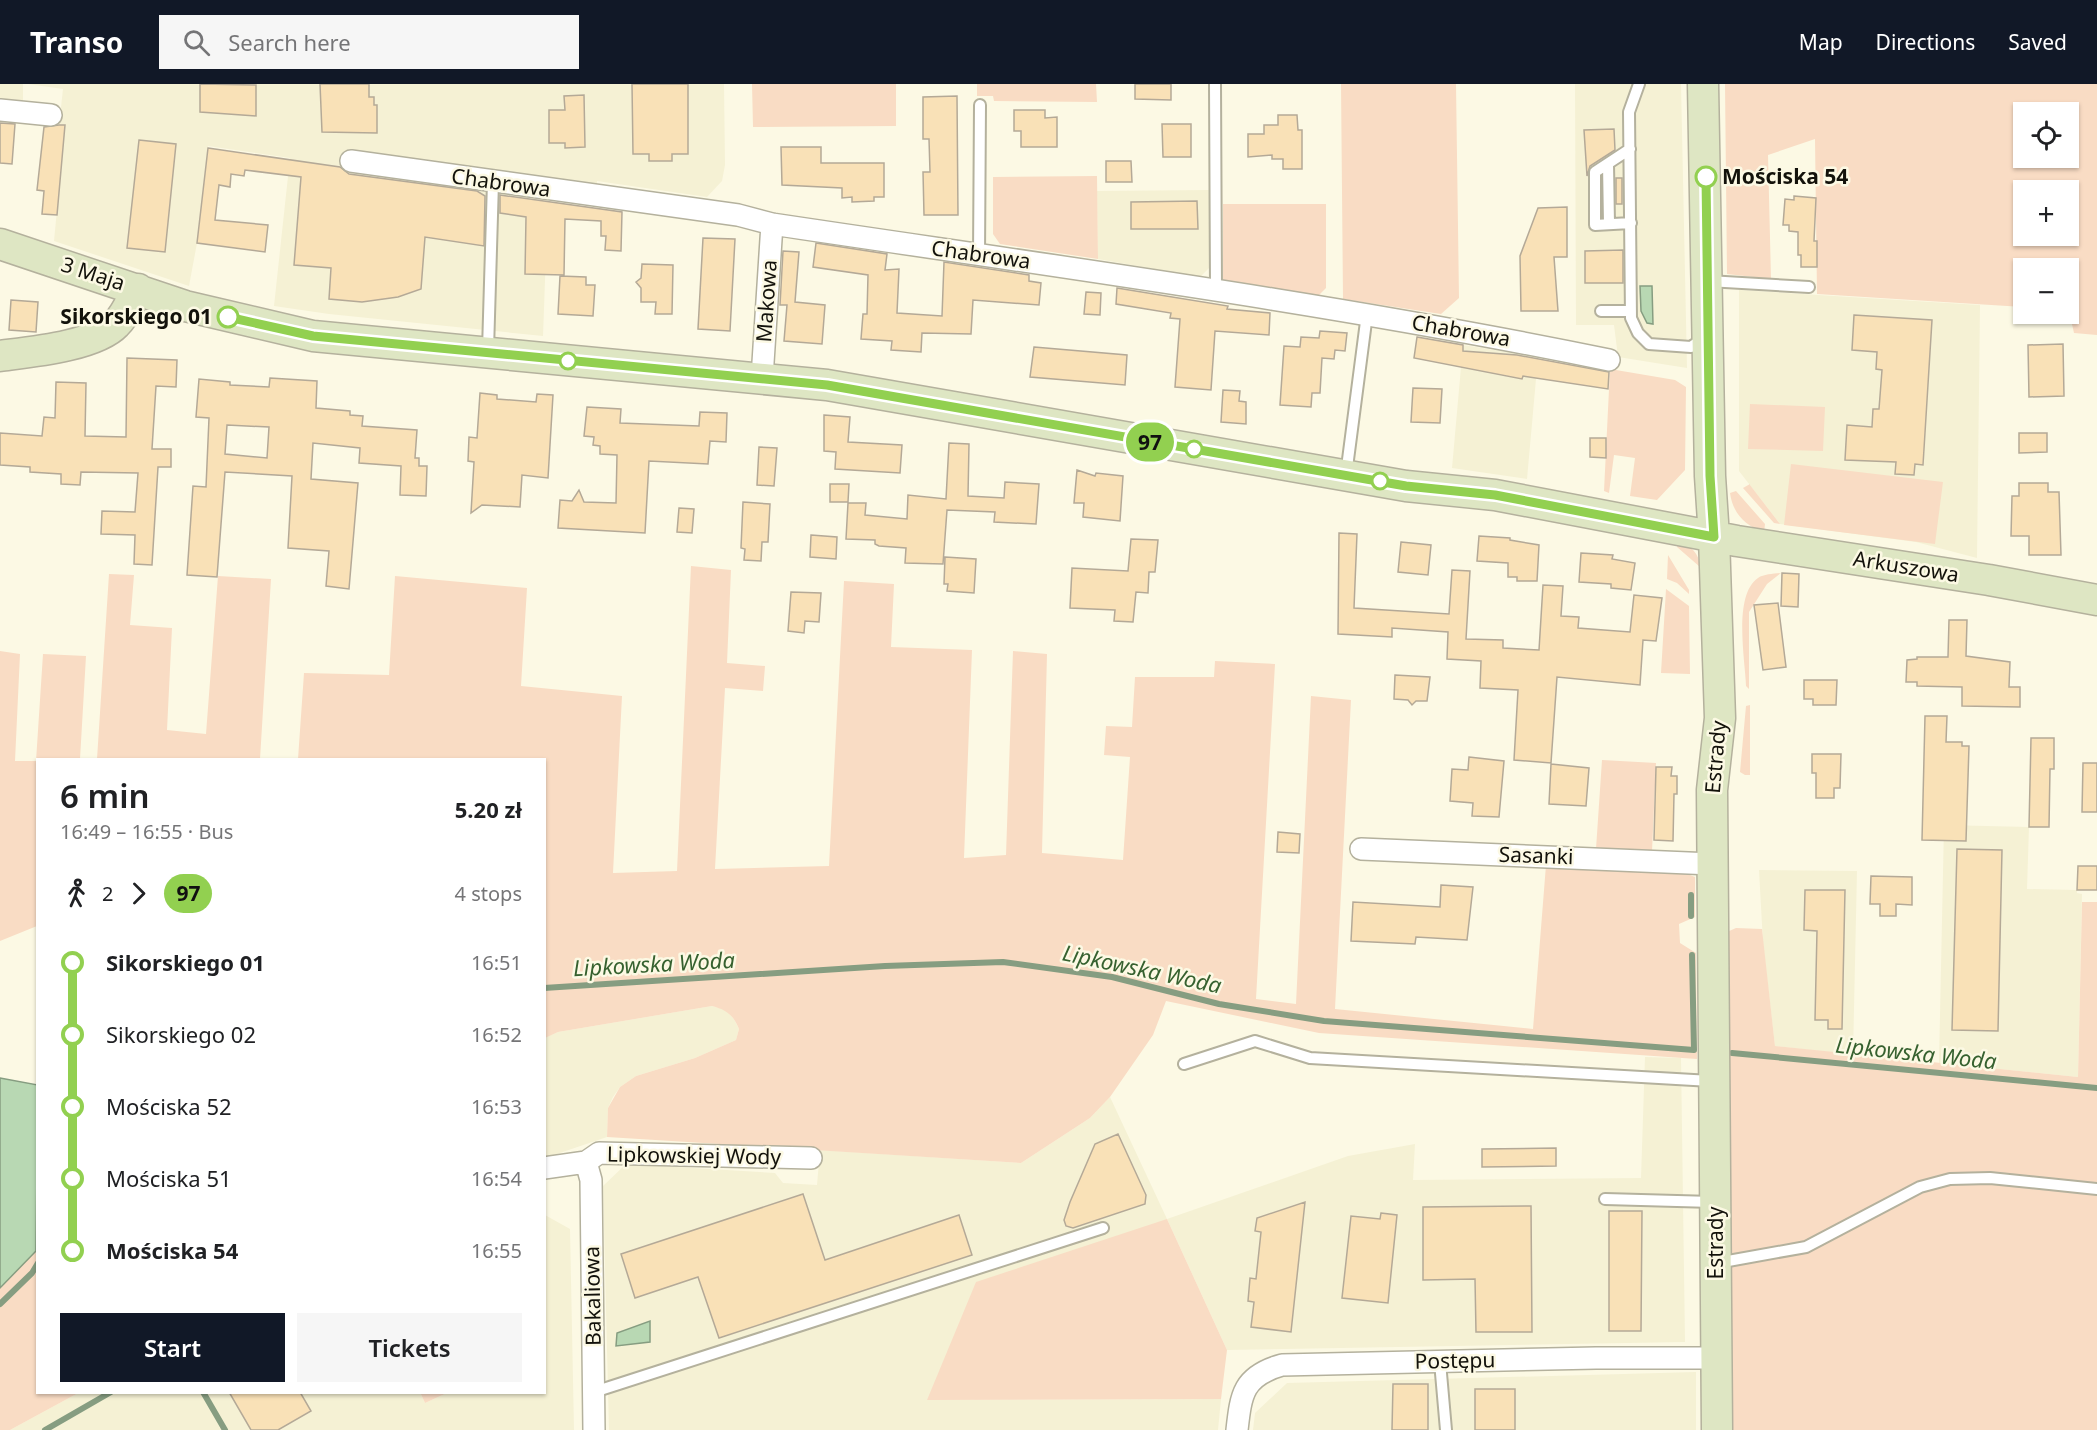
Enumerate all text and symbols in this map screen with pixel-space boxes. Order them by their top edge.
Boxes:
search box [159,15,579,69]
text: Transo [30,23,123,61]
icon: search [180,26,213,59]
text: Search here [228,27,351,57]
text: Map [1799,28,1843,56]
text: Directions [1876,28,1975,56]
text: Saved [2008,28,2067,56]
map controls [2013,102,2079,324]
button: locate [2013,102,2079,168]
street label: Chabrowa [450,161,552,203]
place label: Mościska 54 [1722,162,1848,190]
marker: Mościska 54 [1695,166,1717,188]
button: + [2013,180,2079,246]
street label: Chabrowa [930,233,1032,275]
street label: 3 Maja [58,250,129,296]
button: − [2013,258,2079,324]
street label: Makowa [749,259,783,343]
place label: Sikorskiego 01 [60,302,212,330]
marker: Sikorskiego 01 [217,306,239,328]
street label: Chabrowa [1410,308,1513,352]
unlabelled marker [559,352,577,370]
line badge: 97 [1123,422,1177,462]
text: 97 [1138,428,1162,456]
unlabelled marker [1185,440,1203,458]
unlabelled marker [1371,472,1389,490]
street label: Arkuszowa [1851,544,1961,588]
street label: Estrady [1698,719,1732,794]
text: 6 min [60,773,150,818]
text: 5.20 zł [455,794,522,824]
text: 16:49 – 16:55 · Bus [60,818,233,845]
street label: Sasanki [1498,840,1574,870]
icon: walk [60,877,93,910]
icon: forward [122,877,155,910]
text: 97 [176,879,200,907]
text: 2 [102,880,113,907]
text: 4 stops [455,880,522,907]
water label: Lipkowska Woda [1060,937,1225,1000]
water label: Lipkowska Woda [572,944,736,982]
text: Sikorskiego 01 [106,947,265,977]
text: 16:51 [471,949,522,976]
text: Sikorskiego 02 [106,1019,256,1049]
text: 16:52 [471,1021,522,1048]
water label: Lipkowska Woda [1834,1029,1999,1075]
text: Mościska 52 [106,1091,232,1121]
text: 16:53 [471,1093,522,1120]
street label: Lipkowskiej Wody [607,1139,782,1171]
text: Mościska 51 [106,1163,232,1193]
text: 16:54 [471,1165,522,1192]
street label: Estrady [1701,1206,1729,1279]
text: Mościska 54 [106,1235,238,1265]
text: 16:55 [471,1237,522,1264]
street label: Bakaliowa [577,1246,607,1346]
button: Start [60,1313,285,1382]
button: Tickets [297,1313,522,1382]
street label: Postępu [1414,1345,1496,1375]

